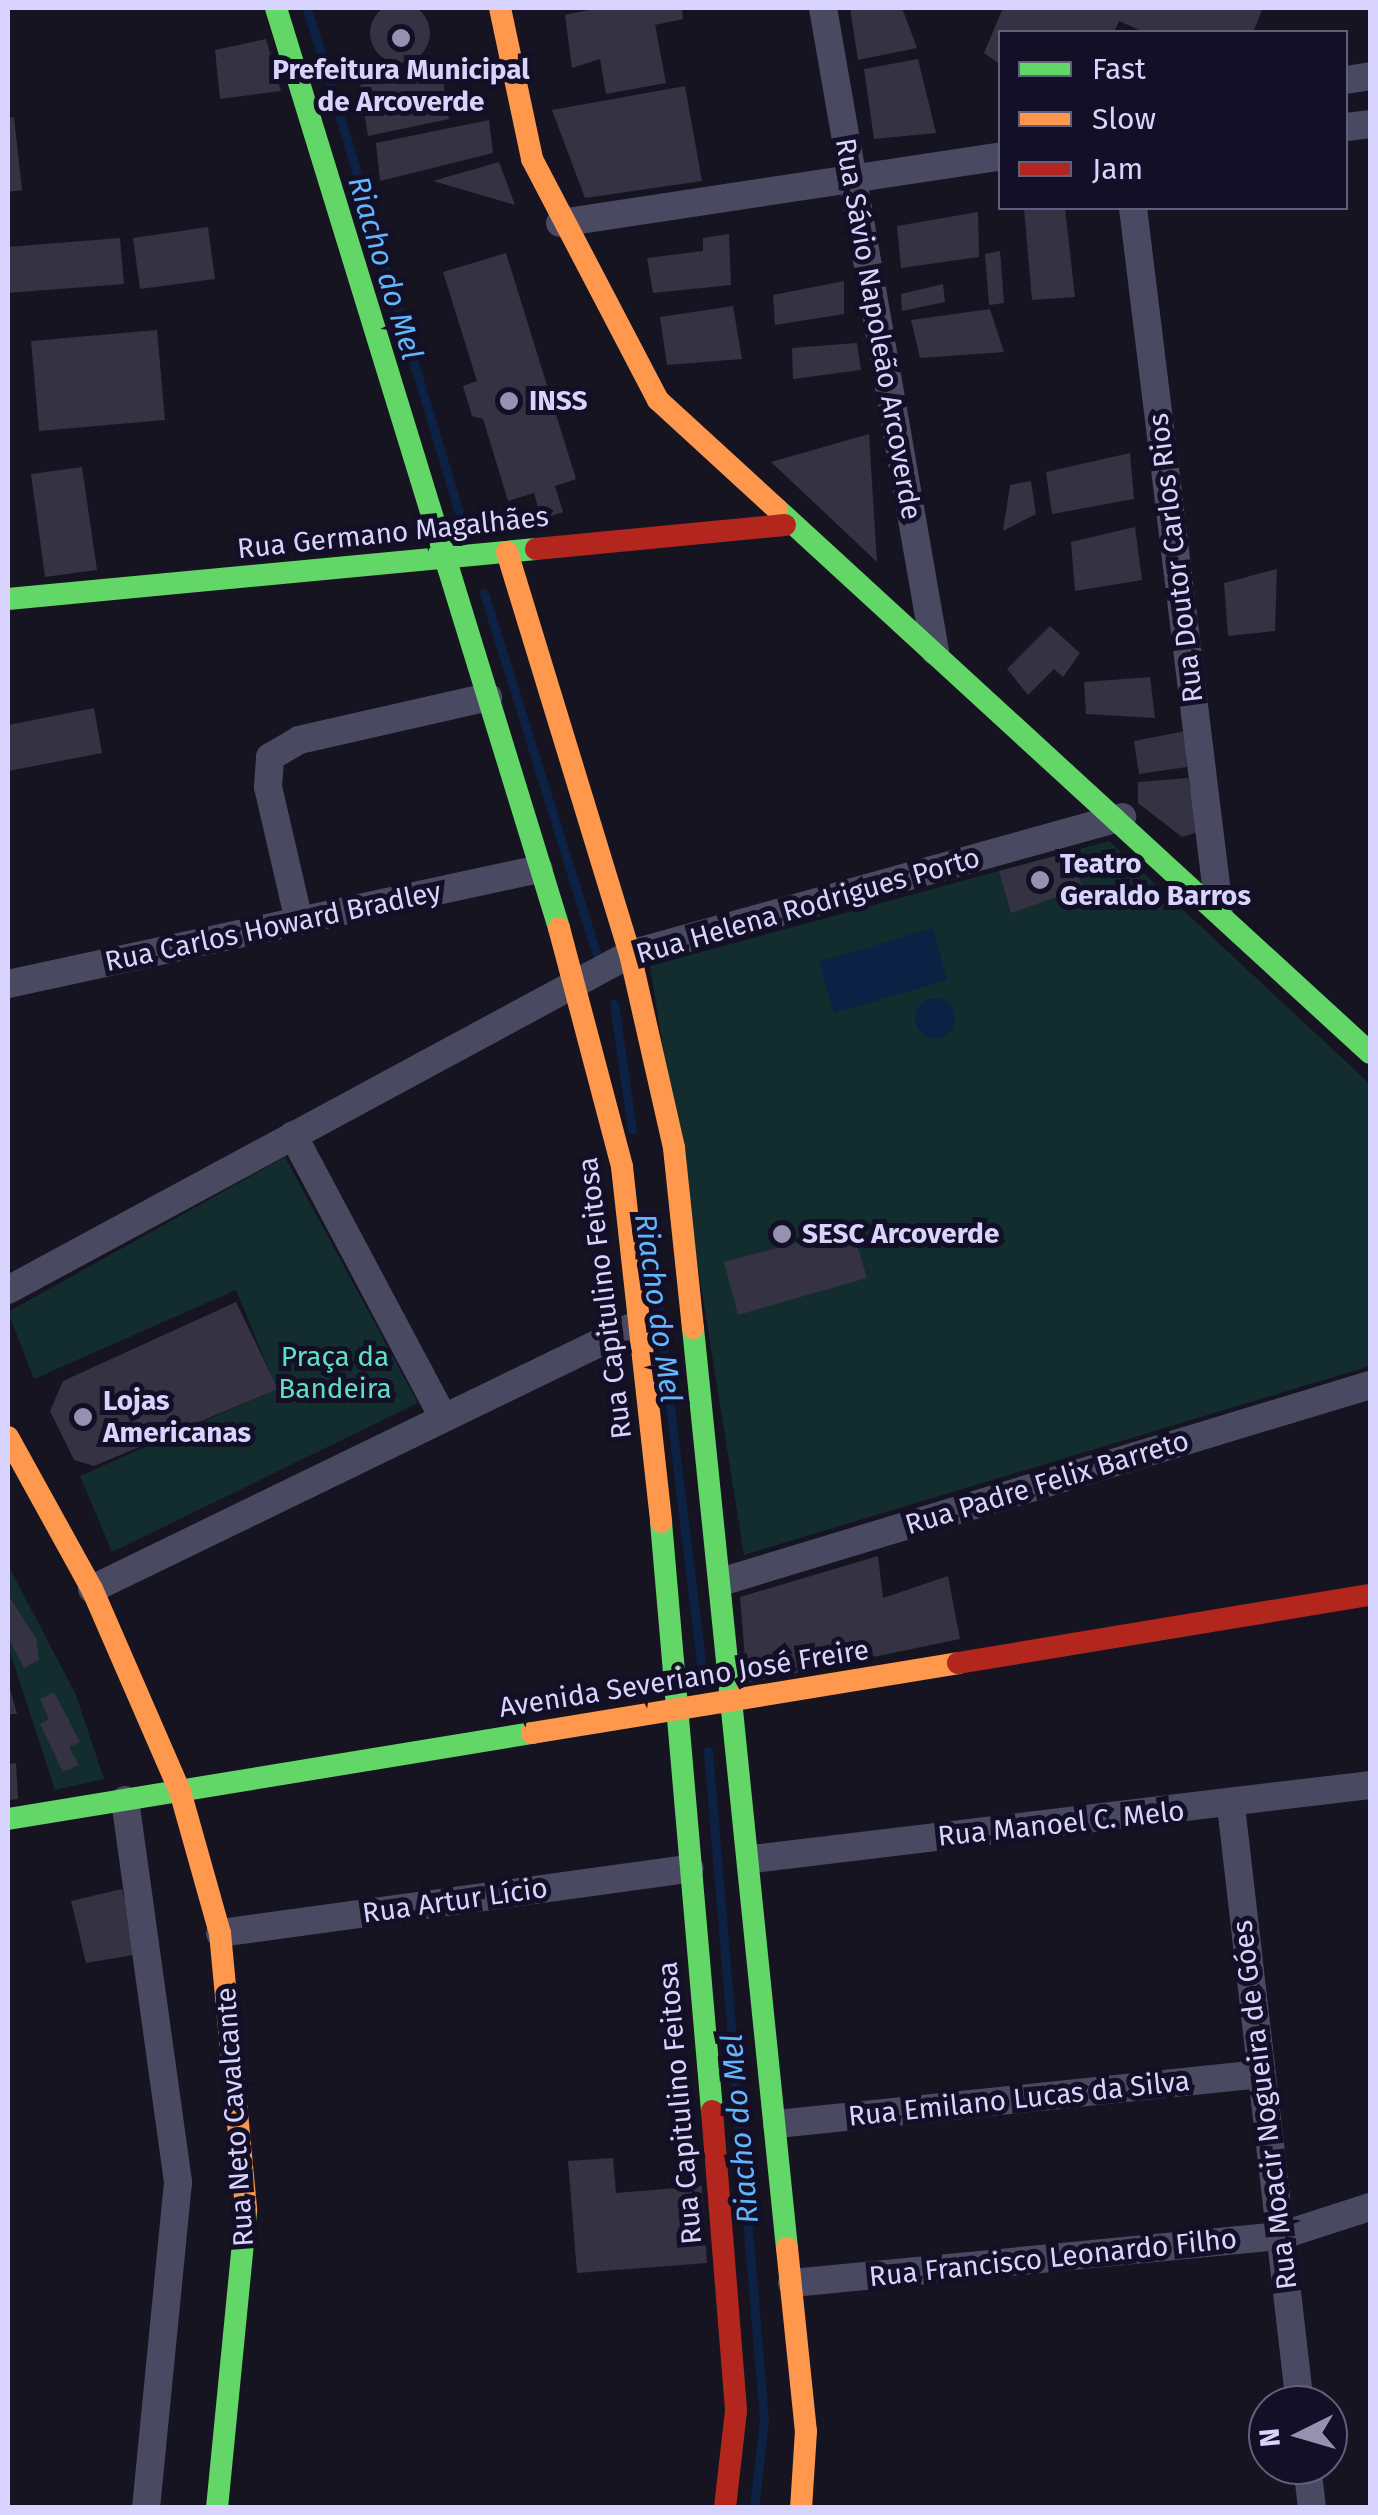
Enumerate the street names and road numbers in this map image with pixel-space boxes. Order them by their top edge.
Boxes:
street label: Rua Sávio Napoleão Arcoverde [828,136,928,522]
street label: Rua Doutor Carlos Rios [1142,411,1210,705]
street label: Rua Germano Magalhães [236,500,550,566]
street label: Rua Helena Rodrigues Porto [632,841,984,971]
street label: Rua Carlos Howard Bradley [102,875,444,979]
street label: Rua Capitulino Feitosa [571,1155,639,1441]
street label: Rua Padre Felix Barreto [901,1424,1193,1542]
street label: Avenida Severiano José Freire [497,1633,871,1725]
street label: Rua Manoel C. Melo [936,1794,1186,1854]
street label: Rua Artur Lício [360,1871,550,1931]
street label: Rua Moacir Nogueira de Góes [1226,1918,1304,2292]
street label: Rua Capitulino Feitosa [651,1960,709,2246]
street label: Rua Neto Cavalcante [209,1986,261,2248]
street label: Rua Emilano Lucas da Silva [847,2064,1191,2134]
street label: Rua Francisco Leonardo Filho [867,2222,1239,2294]

